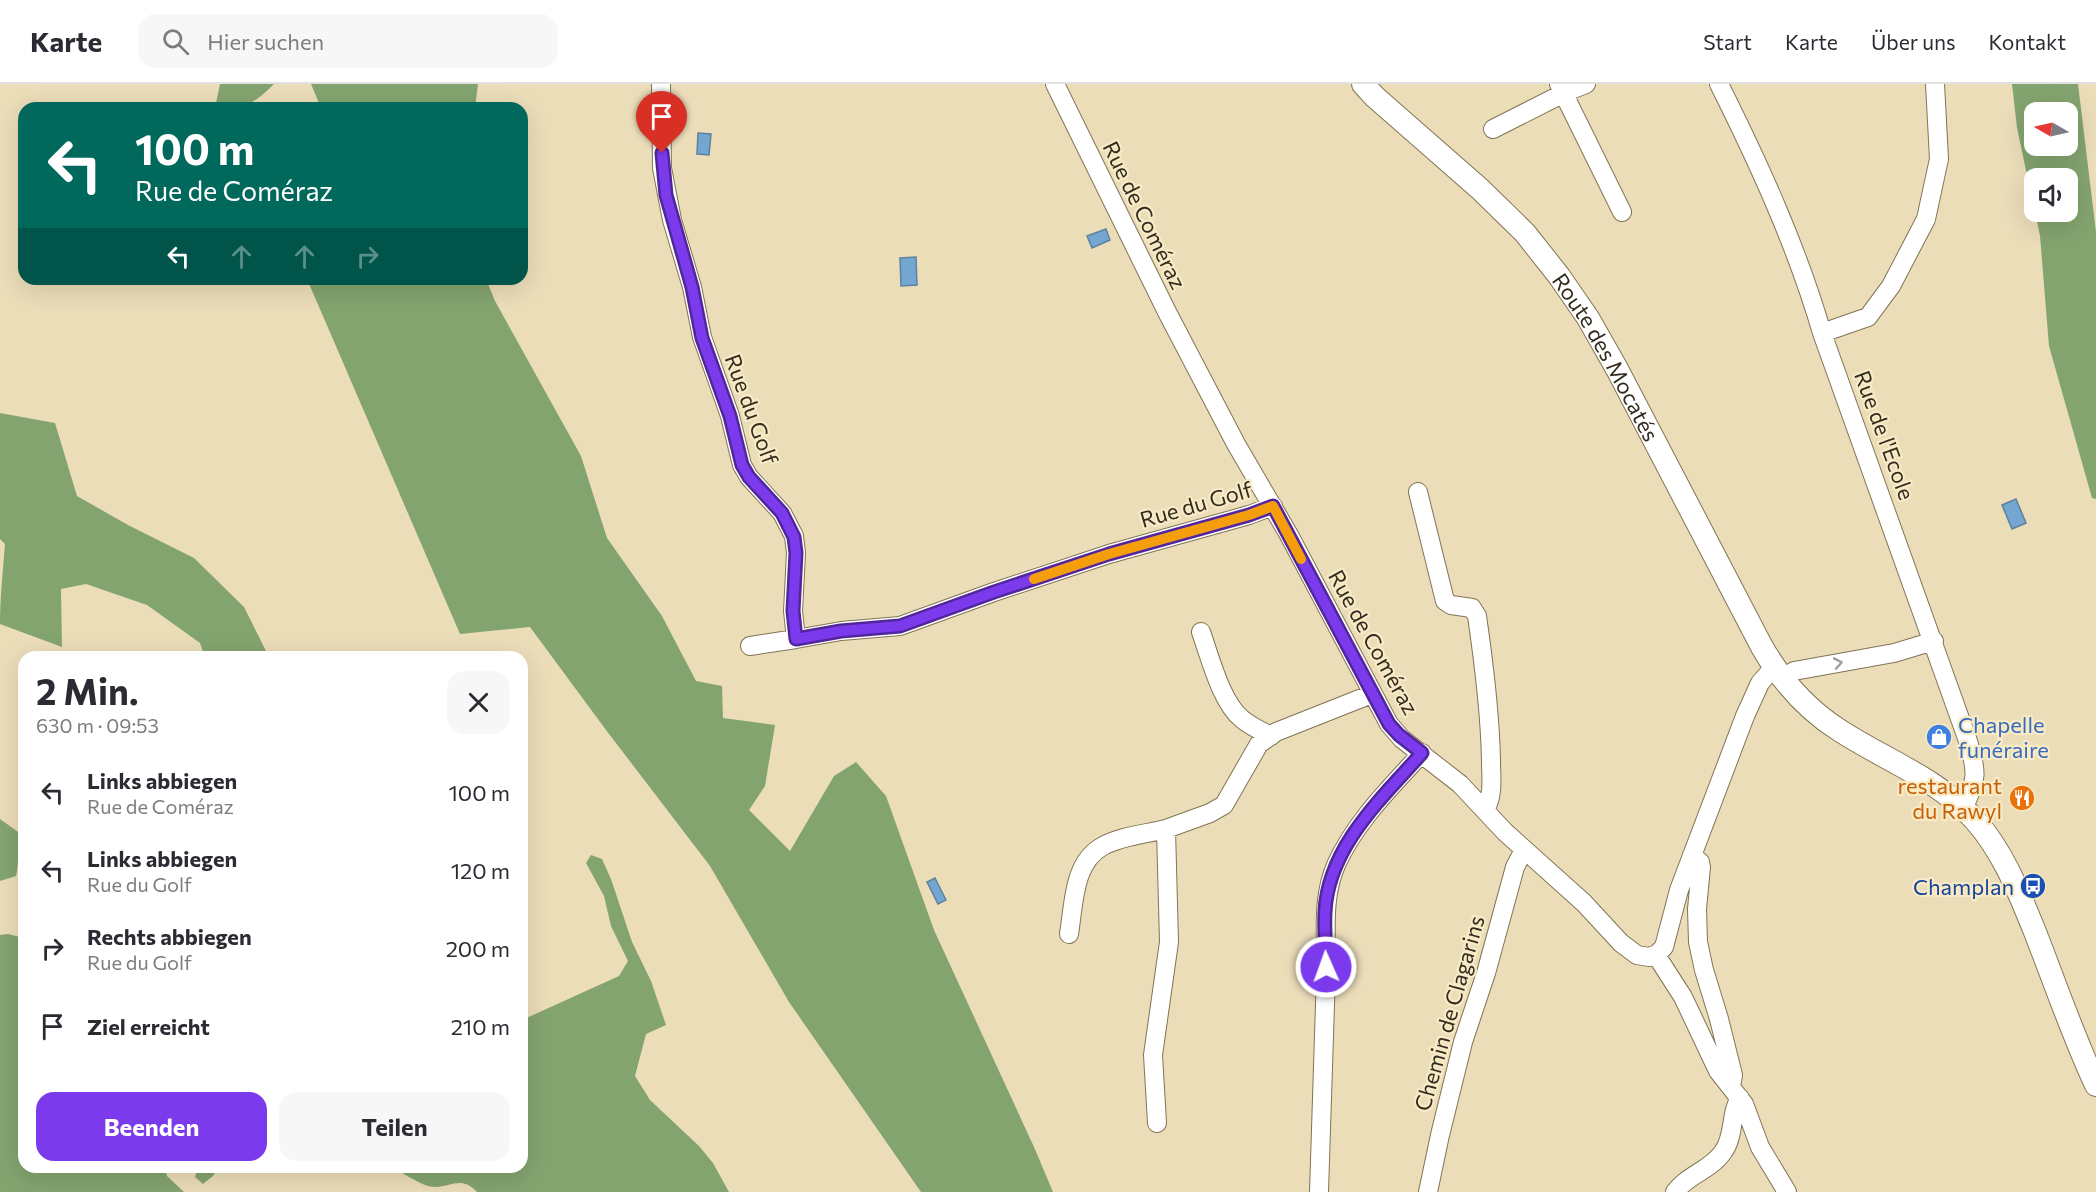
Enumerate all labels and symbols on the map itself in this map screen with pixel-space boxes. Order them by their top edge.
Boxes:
pin [636,91,687,153]
north arrow [2024,102,2078,156]
street label: Rue de Coméraz [1098,137,1193,293]
street label: Route des Mocatés [1547,268,1666,445]
street label: Rue du Golf [720,350,785,468]
street label: Rue de l'Ecole [1849,367,1921,503]
street label: Rue du Golf [1137,475,1256,533]
street label: Rue de Coméraz [1323,565,1425,719]
one-way arrow [1833,657,1843,670]
place label: Chapelle funéraire [1958,711,2049,763]
shop icon: Chapelle funéraire [1924,722,1954,752]
place label: restaurant du Rawyl [1898,772,2002,824]
restaurant icon: restaurant du Rawyl [2007,783,2037,813]
bus stop icon: Champlan [2018,871,2048,901]
place label: Champlan [1913,873,2014,900]
street label: Chemin de Clagarins [1408,912,1490,1114]
position arrow [1294,935,1358,999]

